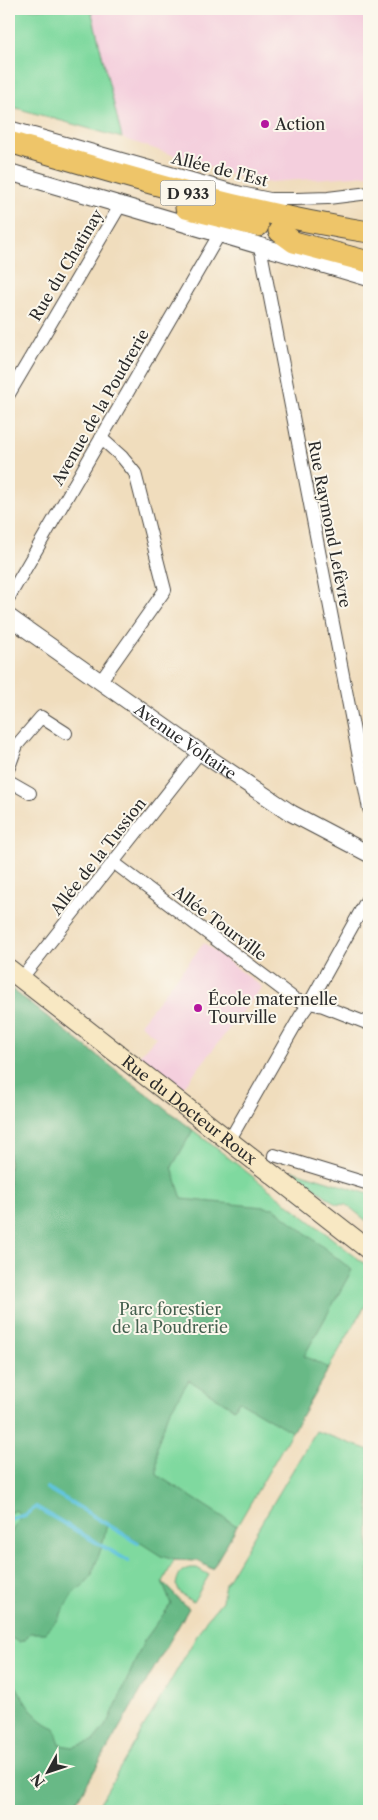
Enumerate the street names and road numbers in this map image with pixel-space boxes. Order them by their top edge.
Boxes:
street label: Allée de l'Est [169,147,270,191]
road number: D 933 [160,180,216,206]
street label: Rue du Chatinay [25,205,108,325]
street label: Avenue de la Poudrerie [47,325,153,490]
street label: Rue Raymond Lefèvre [304,439,356,609]
street label: Avenue Voltaire [130,698,240,784]
street label: Allée de la Tussion [45,793,150,919]
street label: Allée Tourville [168,881,271,965]
street label: Rue du Docteur Roux [118,1051,261,1169]

